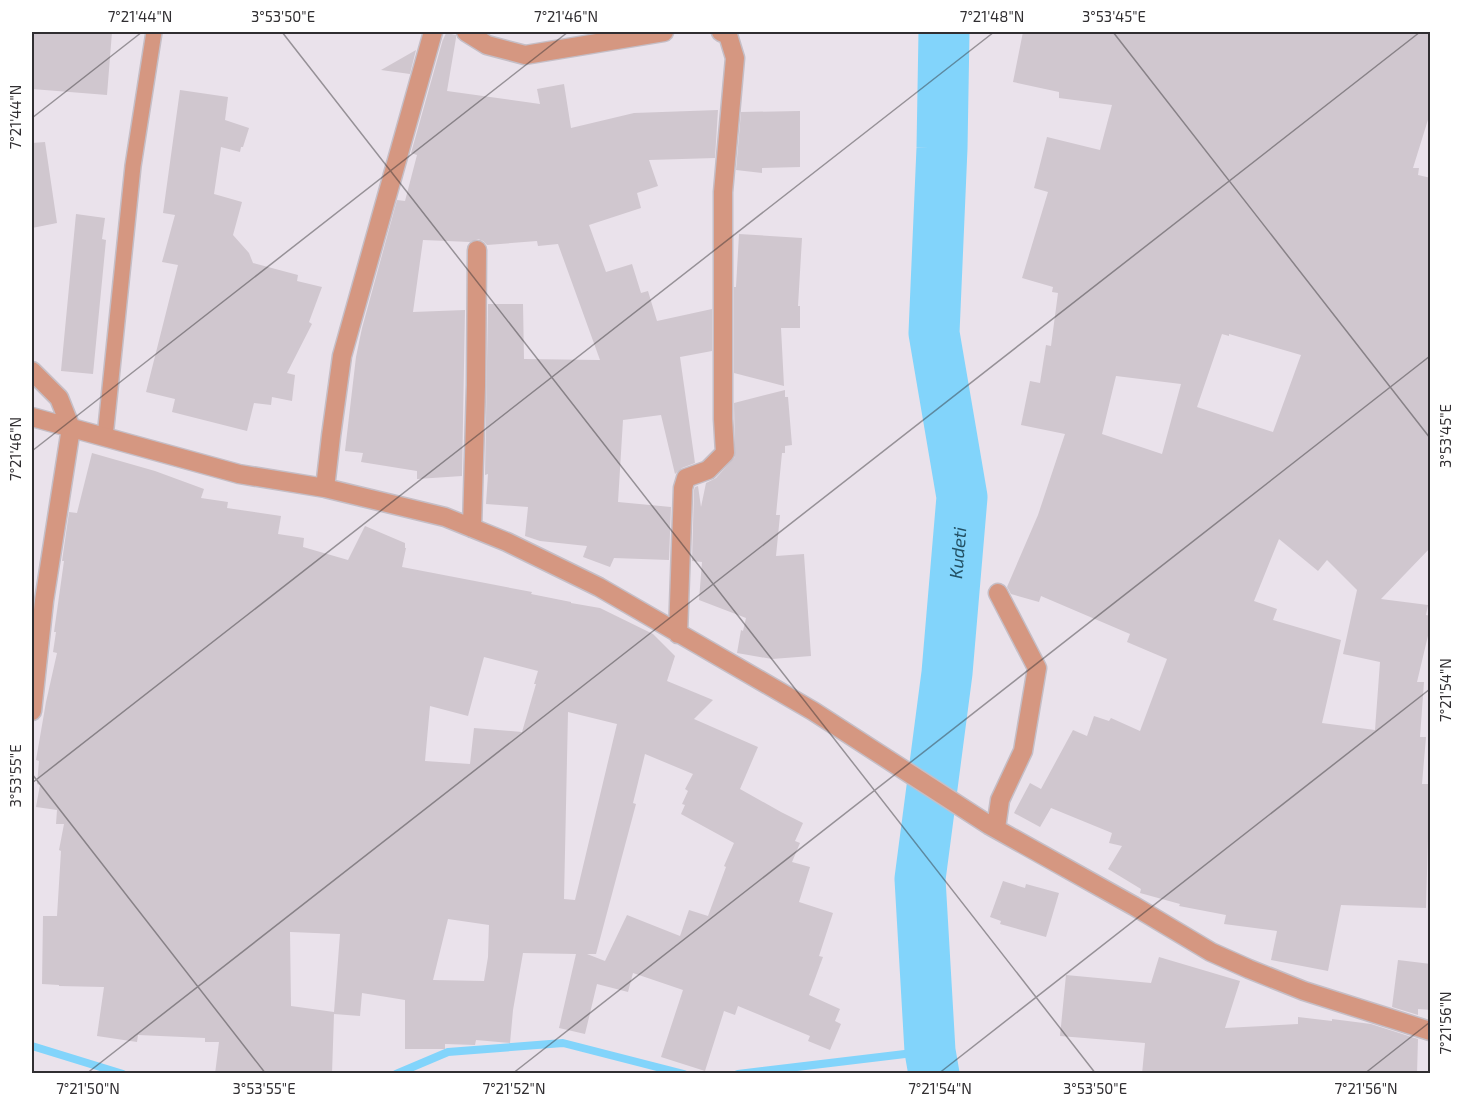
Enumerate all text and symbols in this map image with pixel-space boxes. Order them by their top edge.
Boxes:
text: 7°21'44"N [108,7,172,25]
text: 3°53'50"E [251,7,315,25]
text: 7°21'46"N [534,7,598,25]
text: 7°21'48"N [960,7,1024,25]
text: 3°53'45"E [1082,7,1146,25]
text: 7°21'44"N [6,85,24,149]
text: 3°53'45"E [1436,404,1454,468]
text: 7°21'46"N [6,417,24,481]
water label: Kudeti [944,525,970,580]
text: 7°21'54"N [1436,658,1454,722]
text: 3°53'55"E [6,744,24,808]
text: 7°21'56"N [1436,991,1454,1055]
text: 7°21'50"N [56,1079,120,1097]
text: 3°53'55"E [232,1079,296,1097]
text: 7°21'52"N [482,1079,546,1097]
text: 7°21'54"N [908,1079,972,1097]
text: 3°53'50"E [1063,1079,1127,1097]
text: 7°21'56"N [1334,1079,1398,1097]

